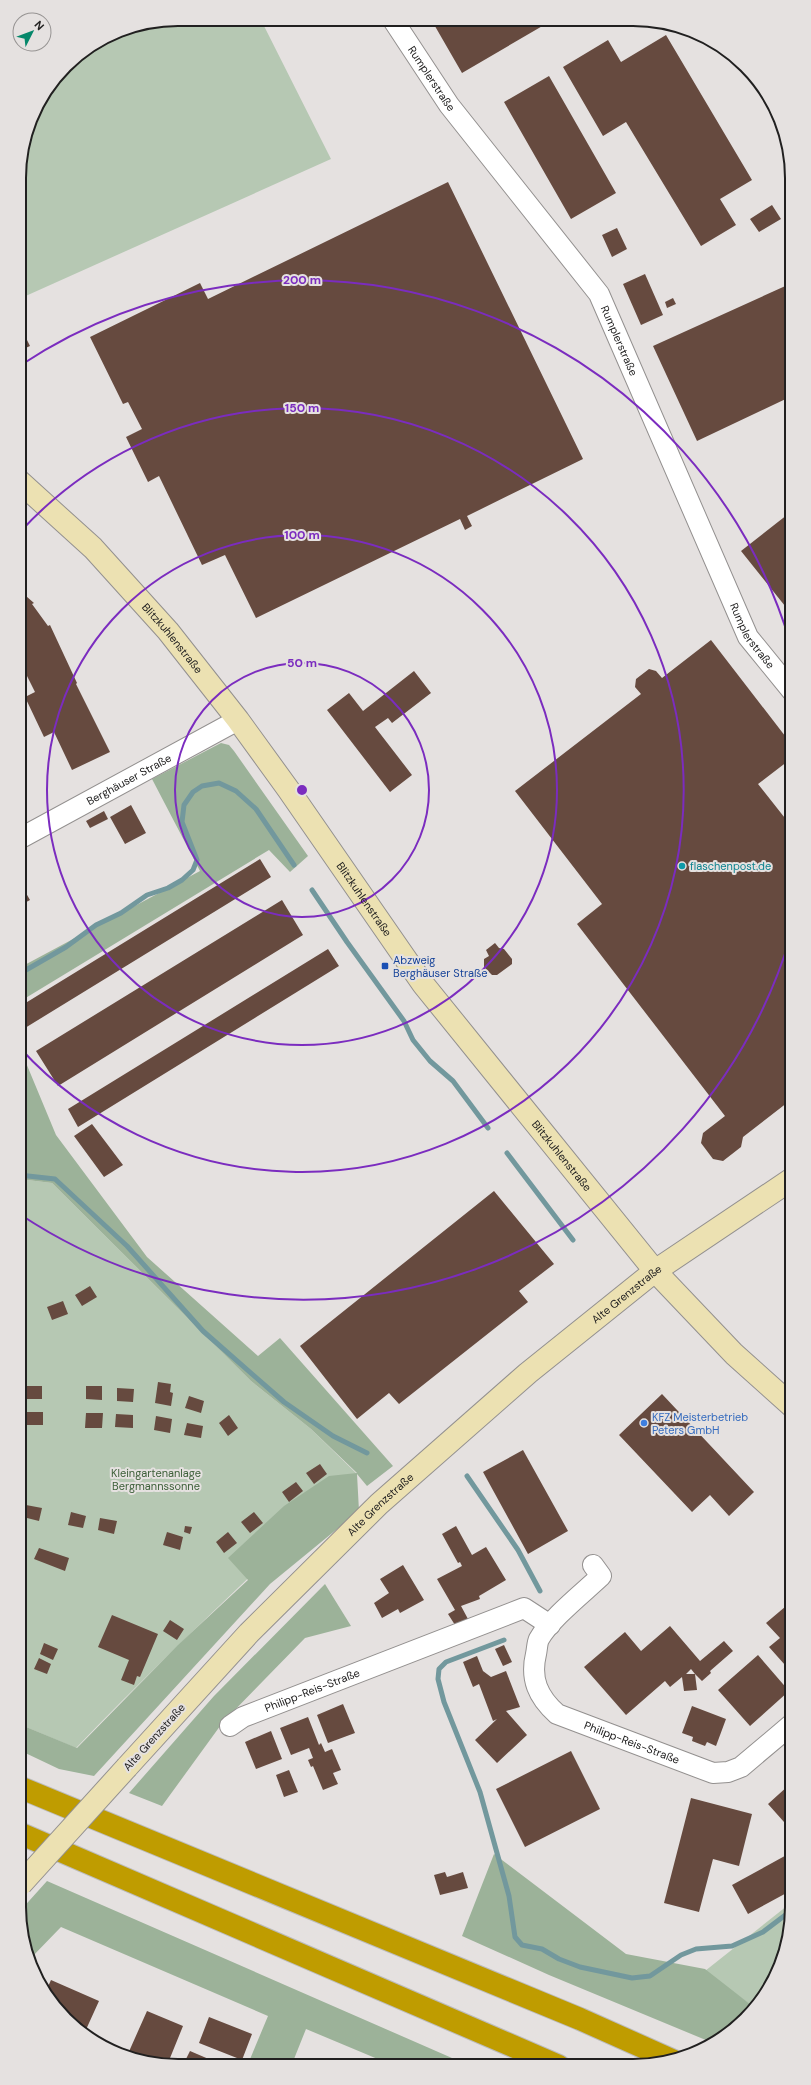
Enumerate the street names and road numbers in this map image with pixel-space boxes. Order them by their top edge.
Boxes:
street label: Rumplerstraße [405,43,458,114]
street label: Rumplerstraße [598,303,641,378]
street label: Blitzkuhlenstraße [139,600,206,676]
street label: Rumplerstraße [727,601,778,671]
street label: Berghäuser Straße [84,751,174,808]
street label: Blitzkuhlenstraße [334,859,395,939]
street label: Blitzkuhlenstraße [529,1117,595,1194]
street label: Alte Grenzstraße [589,1262,664,1326]
street label: Alte Grenzstraße [344,1470,416,1539]
street label: Philipp-Reis-Straße [263,1665,362,1715]
street label: Alte Grenzstraße [120,1700,188,1774]
street label: Philipp-Reis-Straße [582,1718,682,1767]

